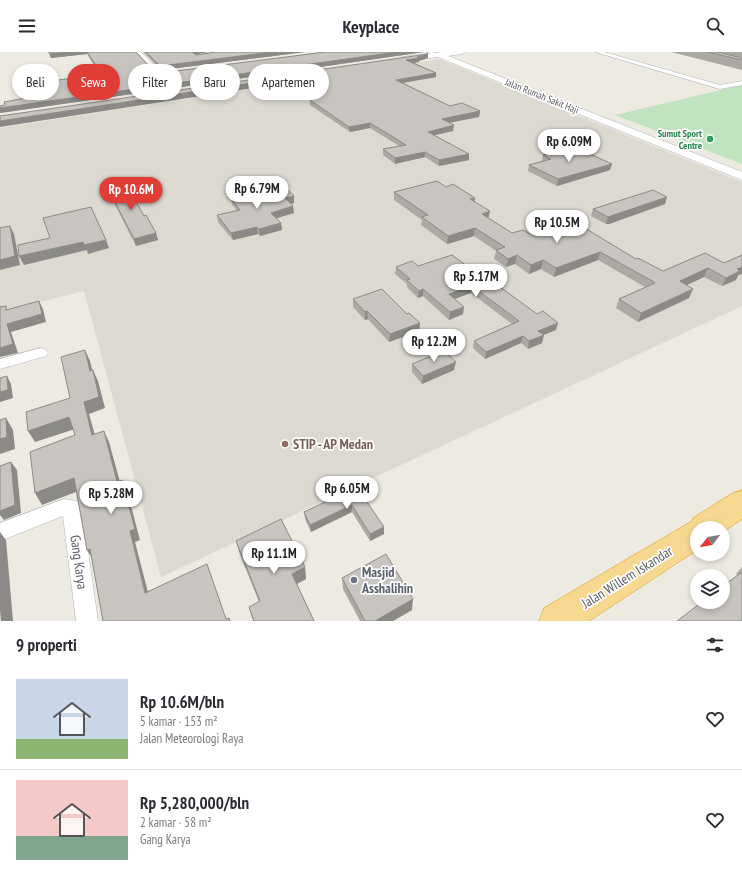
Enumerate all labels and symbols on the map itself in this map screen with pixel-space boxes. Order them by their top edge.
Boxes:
street label: Jalan Rumah Sakit Haji [502,75,581,117]
place label: Sumut Sport Centre [658,127,702,152]
pin: Rp 6.09M [528,129,610,163]
marker: Sumut Sport Centre [705,134,715,144]
pin: Rp 6.79M [216,176,298,210]
pin: Rp 10.6M [90,177,172,211]
pin: Rp 10.5M [516,210,598,244]
pin: Rp 5.17M [435,264,517,298]
pin: Rp 12.2M [393,329,475,363]
place label: STIP - AP Medan [293,435,373,453]
marker: STIP - AP Medan [280,439,290,449]
pin: Rp 6.05M [306,476,388,510]
pin: Rp 5.28M [70,481,152,515]
north arrow [690,521,730,561]
street label: Gang Karya [66,534,92,590]
pin: Rp 11.1M [233,541,315,575]
street label: Jalan Willem Iskandar [577,542,676,613]
place label: Masjid Asshalihin [361,563,413,597]
marker: Masjid Asshalihin [349,575,359,585]

